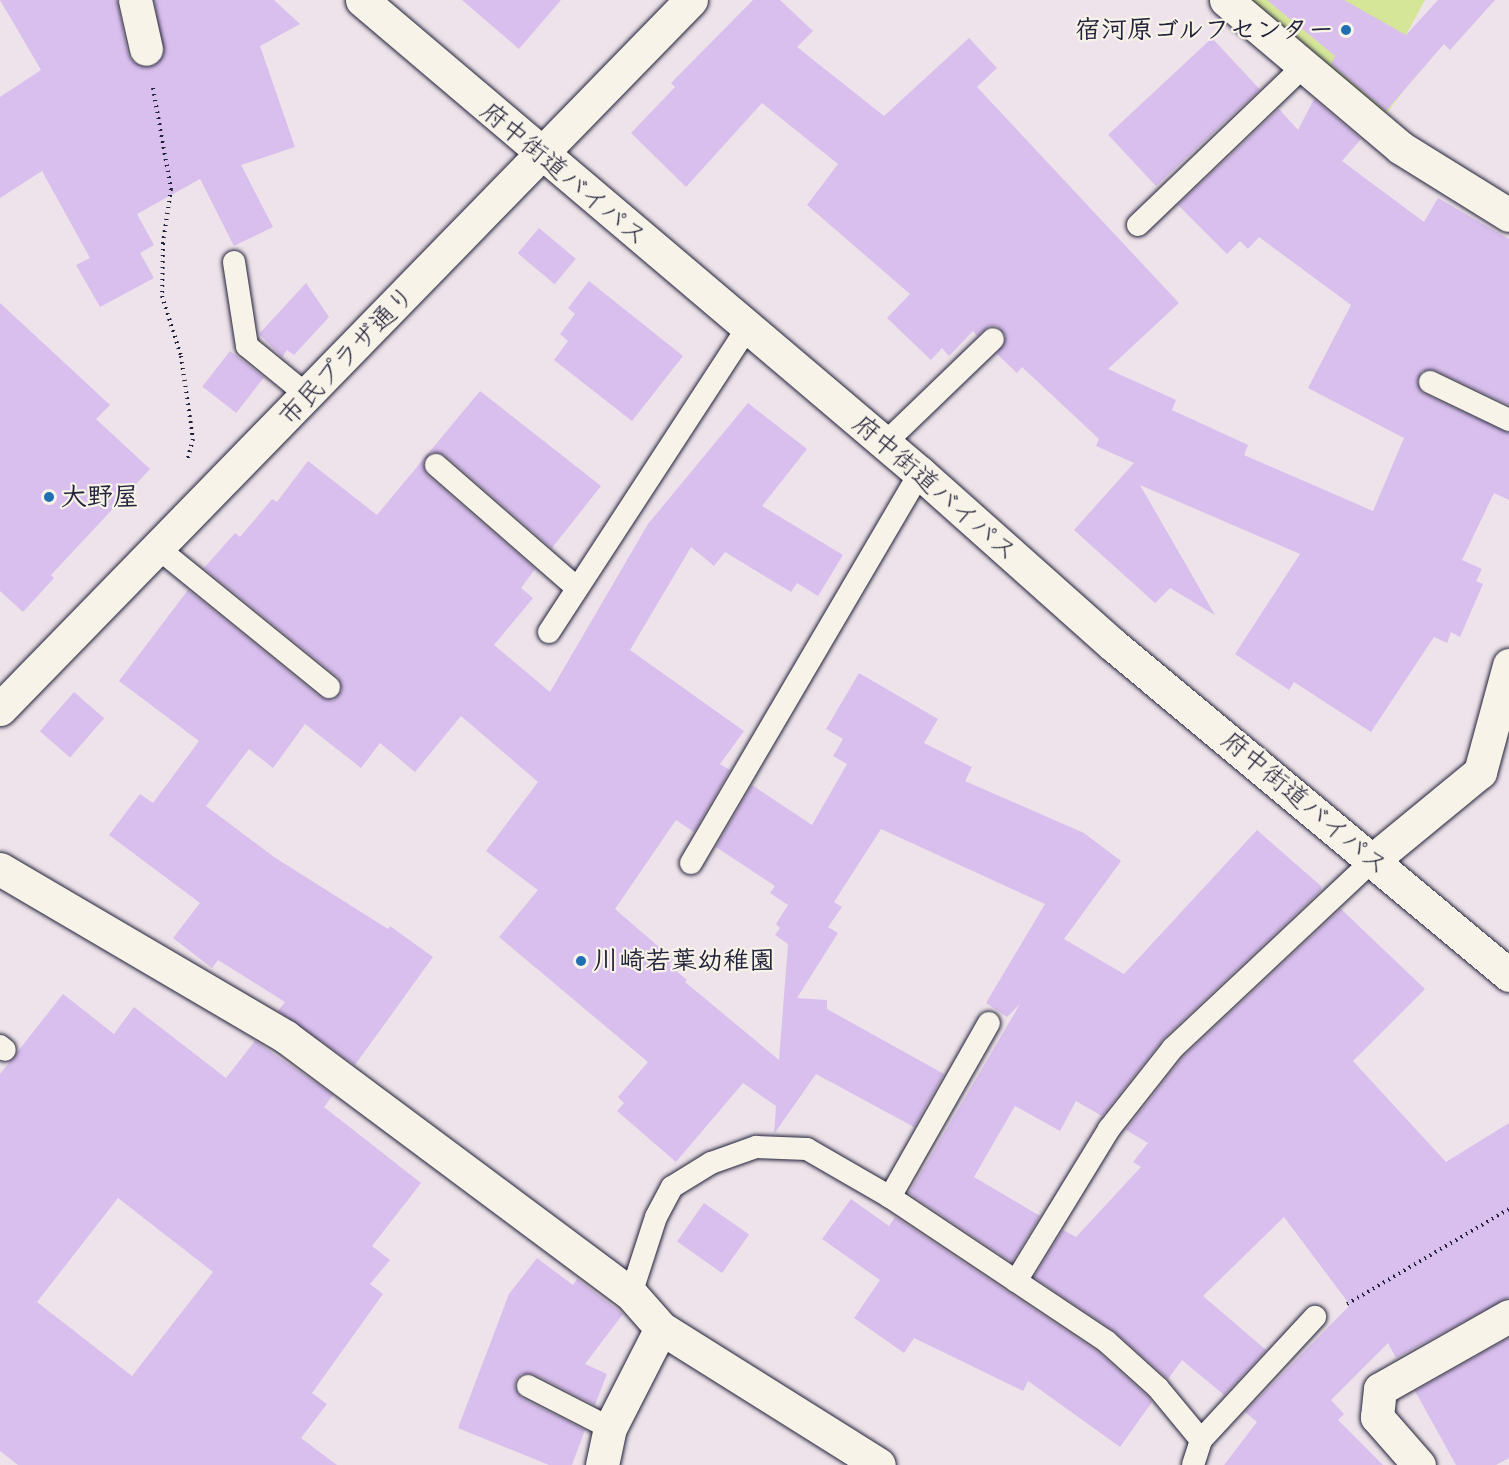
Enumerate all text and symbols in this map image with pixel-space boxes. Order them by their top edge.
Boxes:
place label: 宿河原ゴルフセンター [1074,14,1334,46]
marker: 宿河原ゴルフセンター [1339,23,1353,37]
street label: 府中街道バイパス [474,95,654,253]
street label: 市民プラザ通り [273,280,421,432]
street label: 府中街道バイパス [846,408,1024,568]
place label: 大野屋 [61,481,139,513]
marker: 大野屋 [42,490,56,504]
street label: 府中街道バイパス [1215,724,1395,882]
place label: 川崎若葉幼稚園 [593,945,775,977]
marker: 川崎若葉幼稚園 [574,954,588,968]

